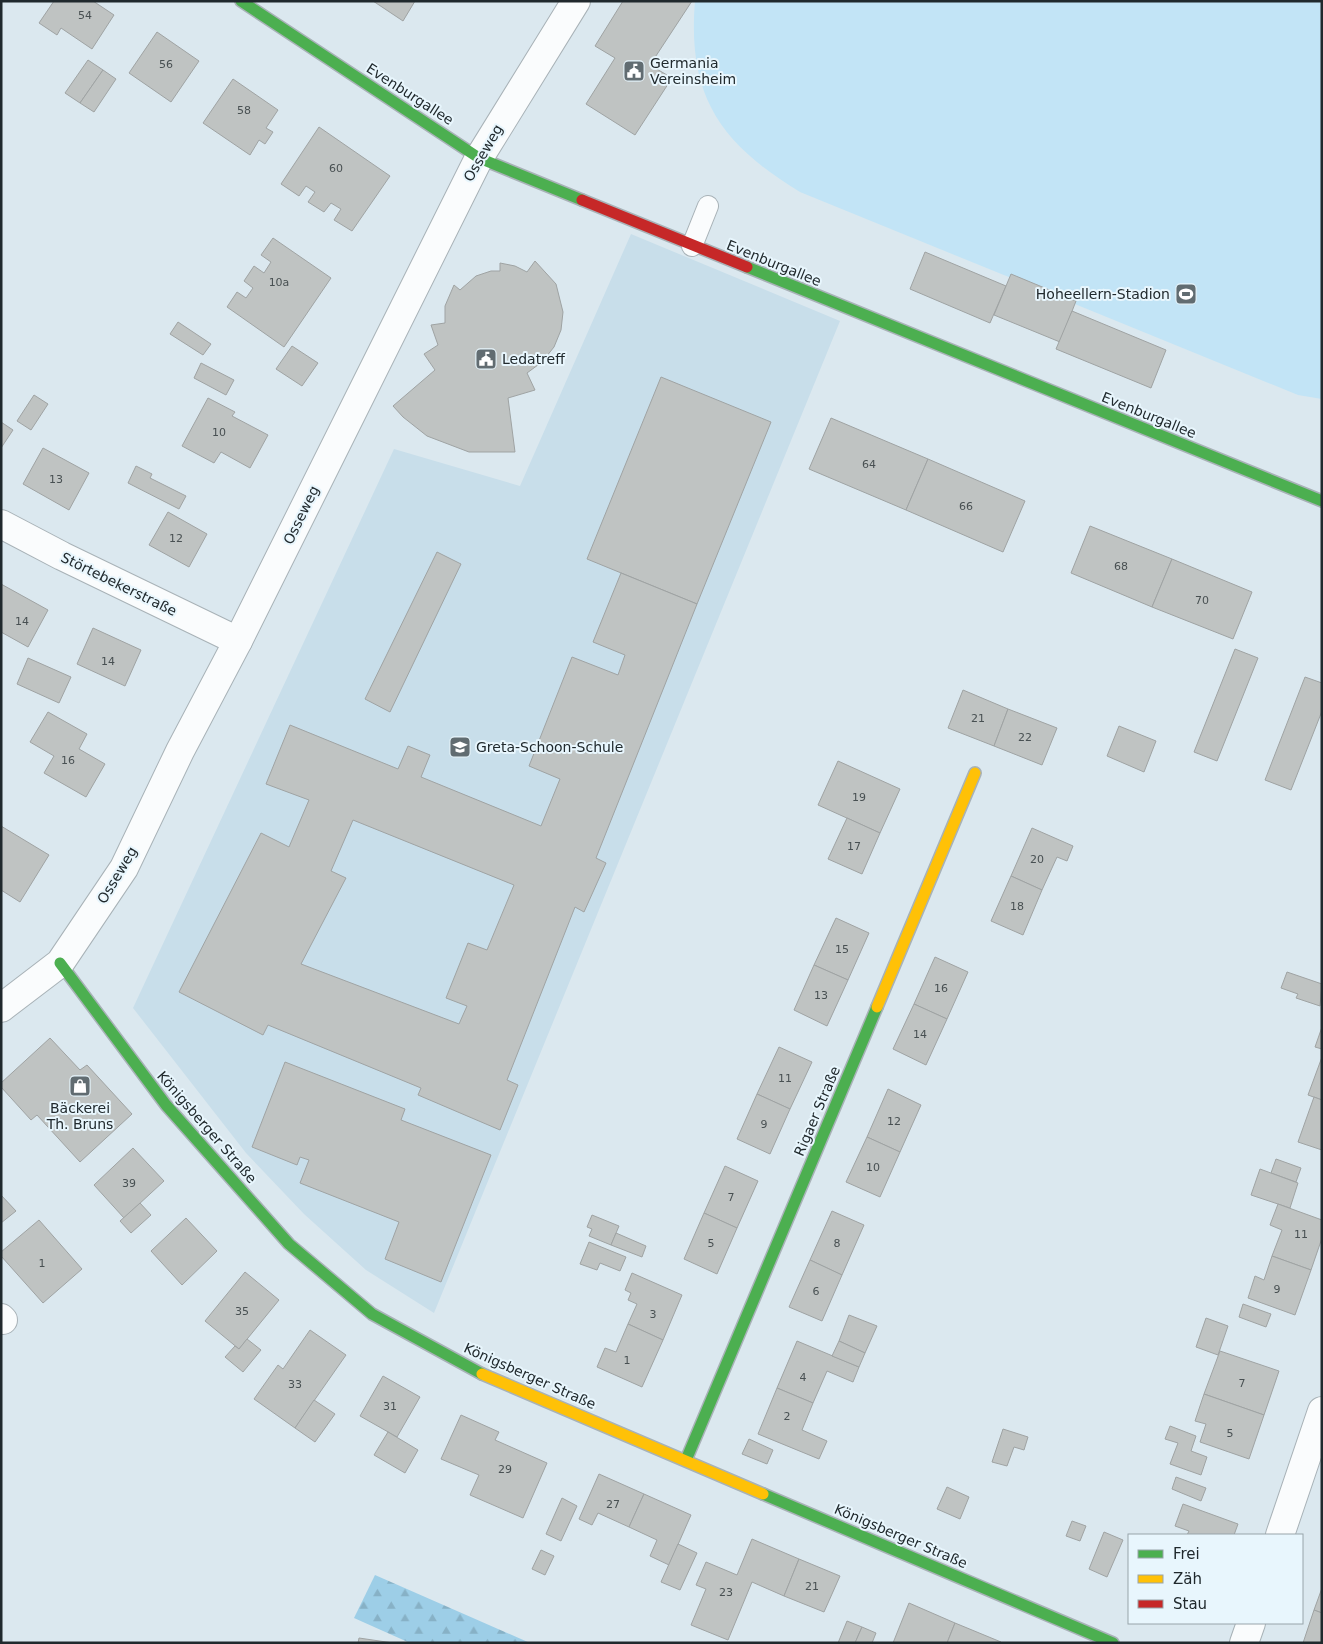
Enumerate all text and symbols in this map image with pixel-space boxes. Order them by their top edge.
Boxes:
house number: 54 [78,9,92,22]
place label: Germania Vereinsheim [650,55,736,87]
house number: 56 [159,58,173,71]
public building icon: Germania Vereinsheim [622,59,646,83]
street label: Evenburgallee [364,60,456,128]
house number: 58 [237,104,251,117]
street label: Osseweg [460,122,506,184]
house number: 60 [329,162,343,175]
street label: Evenburgallee [724,237,824,289]
house number: 10a [269,276,289,289]
sports icon: Hoheellern-Stadion [1174,282,1198,306]
place label: Hoheellern-Stadion [1036,286,1170,302]
public building icon: Ledatreff [474,347,498,371]
place label: Ledatreff [502,351,565,367]
street label: Evenburgallee [1099,389,1199,441]
house number: 10 [212,426,226,439]
house number: 64 [862,458,876,471]
house number: 13 [49,473,63,486]
street label: Osseweg [280,483,322,547]
house number: 66 [959,500,973,513]
house number: 12 [169,532,183,545]
street label: Störtebekerstraße [58,549,180,619]
house number: 68 [1114,560,1128,573]
house number: 70 [1195,594,1209,607]
house number: 14 [15,615,29,628]
house number: 14 [101,655,115,668]
house number: 21 [971,712,985,725]
house number: 22 [1018,731,1032,744]
school or university icon: Greta-Schoon-Schule [448,735,472,759]
place label: Greta-Schoon-Schule [476,739,623,755]
house number: 16 [61,754,75,767]
house number: 19 [852,791,866,804]
house number: 17 [847,840,861,853]
street label: Osseweg [94,844,140,906]
house number: 20 [1030,853,1044,866]
house number: 18 [1010,900,1024,913]
house number: 15 [835,943,849,956]
house number: 16 [934,982,948,995]
house number: 13 [814,989,828,1002]
house number: 14 [913,1028,927,1041]
street label: Rigaer Straße [791,1064,843,1158]
street label: Königsberger Straße [154,1068,260,1186]
house number: 11 [778,1072,792,1085]
shop icon: Bäckerei Th. Bruns [68,1074,92,1098]
place label: Bäckerei Th. Bruns [46,1100,113,1132]
house number: 12 [887,1115,901,1128]
house number: 9 [761,1118,768,1131]
house number: 10 [866,1161,880,1174]
house number: 39 [122,1177,136,1190]
house number: 7 [728,1191,735,1204]
house number: 11 [1294,1228,1308,1241]
house number: 5 [708,1237,715,1250]
house number: 8 [834,1237,841,1250]
house number: 1 [39,1257,46,1270]
house number: 9 [1274,1283,1281,1296]
house number: 6 [813,1285,820,1298]
house number: 35 [235,1305,249,1318]
house number: 3 [650,1308,657,1321]
street label: Königsberger Straße [461,1340,599,1412]
house number: 1 [624,1354,631,1367]
house number: 4 [800,1371,807,1384]
house number: 7 [1239,1377,1246,1390]
house number: 33 [288,1378,302,1391]
house number: 31 [383,1400,397,1413]
house number: 2 [784,1410,791,1423]
house number: 5 [1227,1427,1234,1440]
house number: 29 [498,1463,512,1476]
house number: 27 [606,1498,620,1511]
street label: Königsberger Straße [832,1501,970,1571]
legend [1128,1534,1303,1624]
text: Frei [1173,1545,1200,1563]
text: Zäh [1173,1570,1202,1588]
house number: 21 [805,1580,819,1593]
house number: 23 [719,1586,733,1599]
text: Stau [1173,1595,1207,1613]

